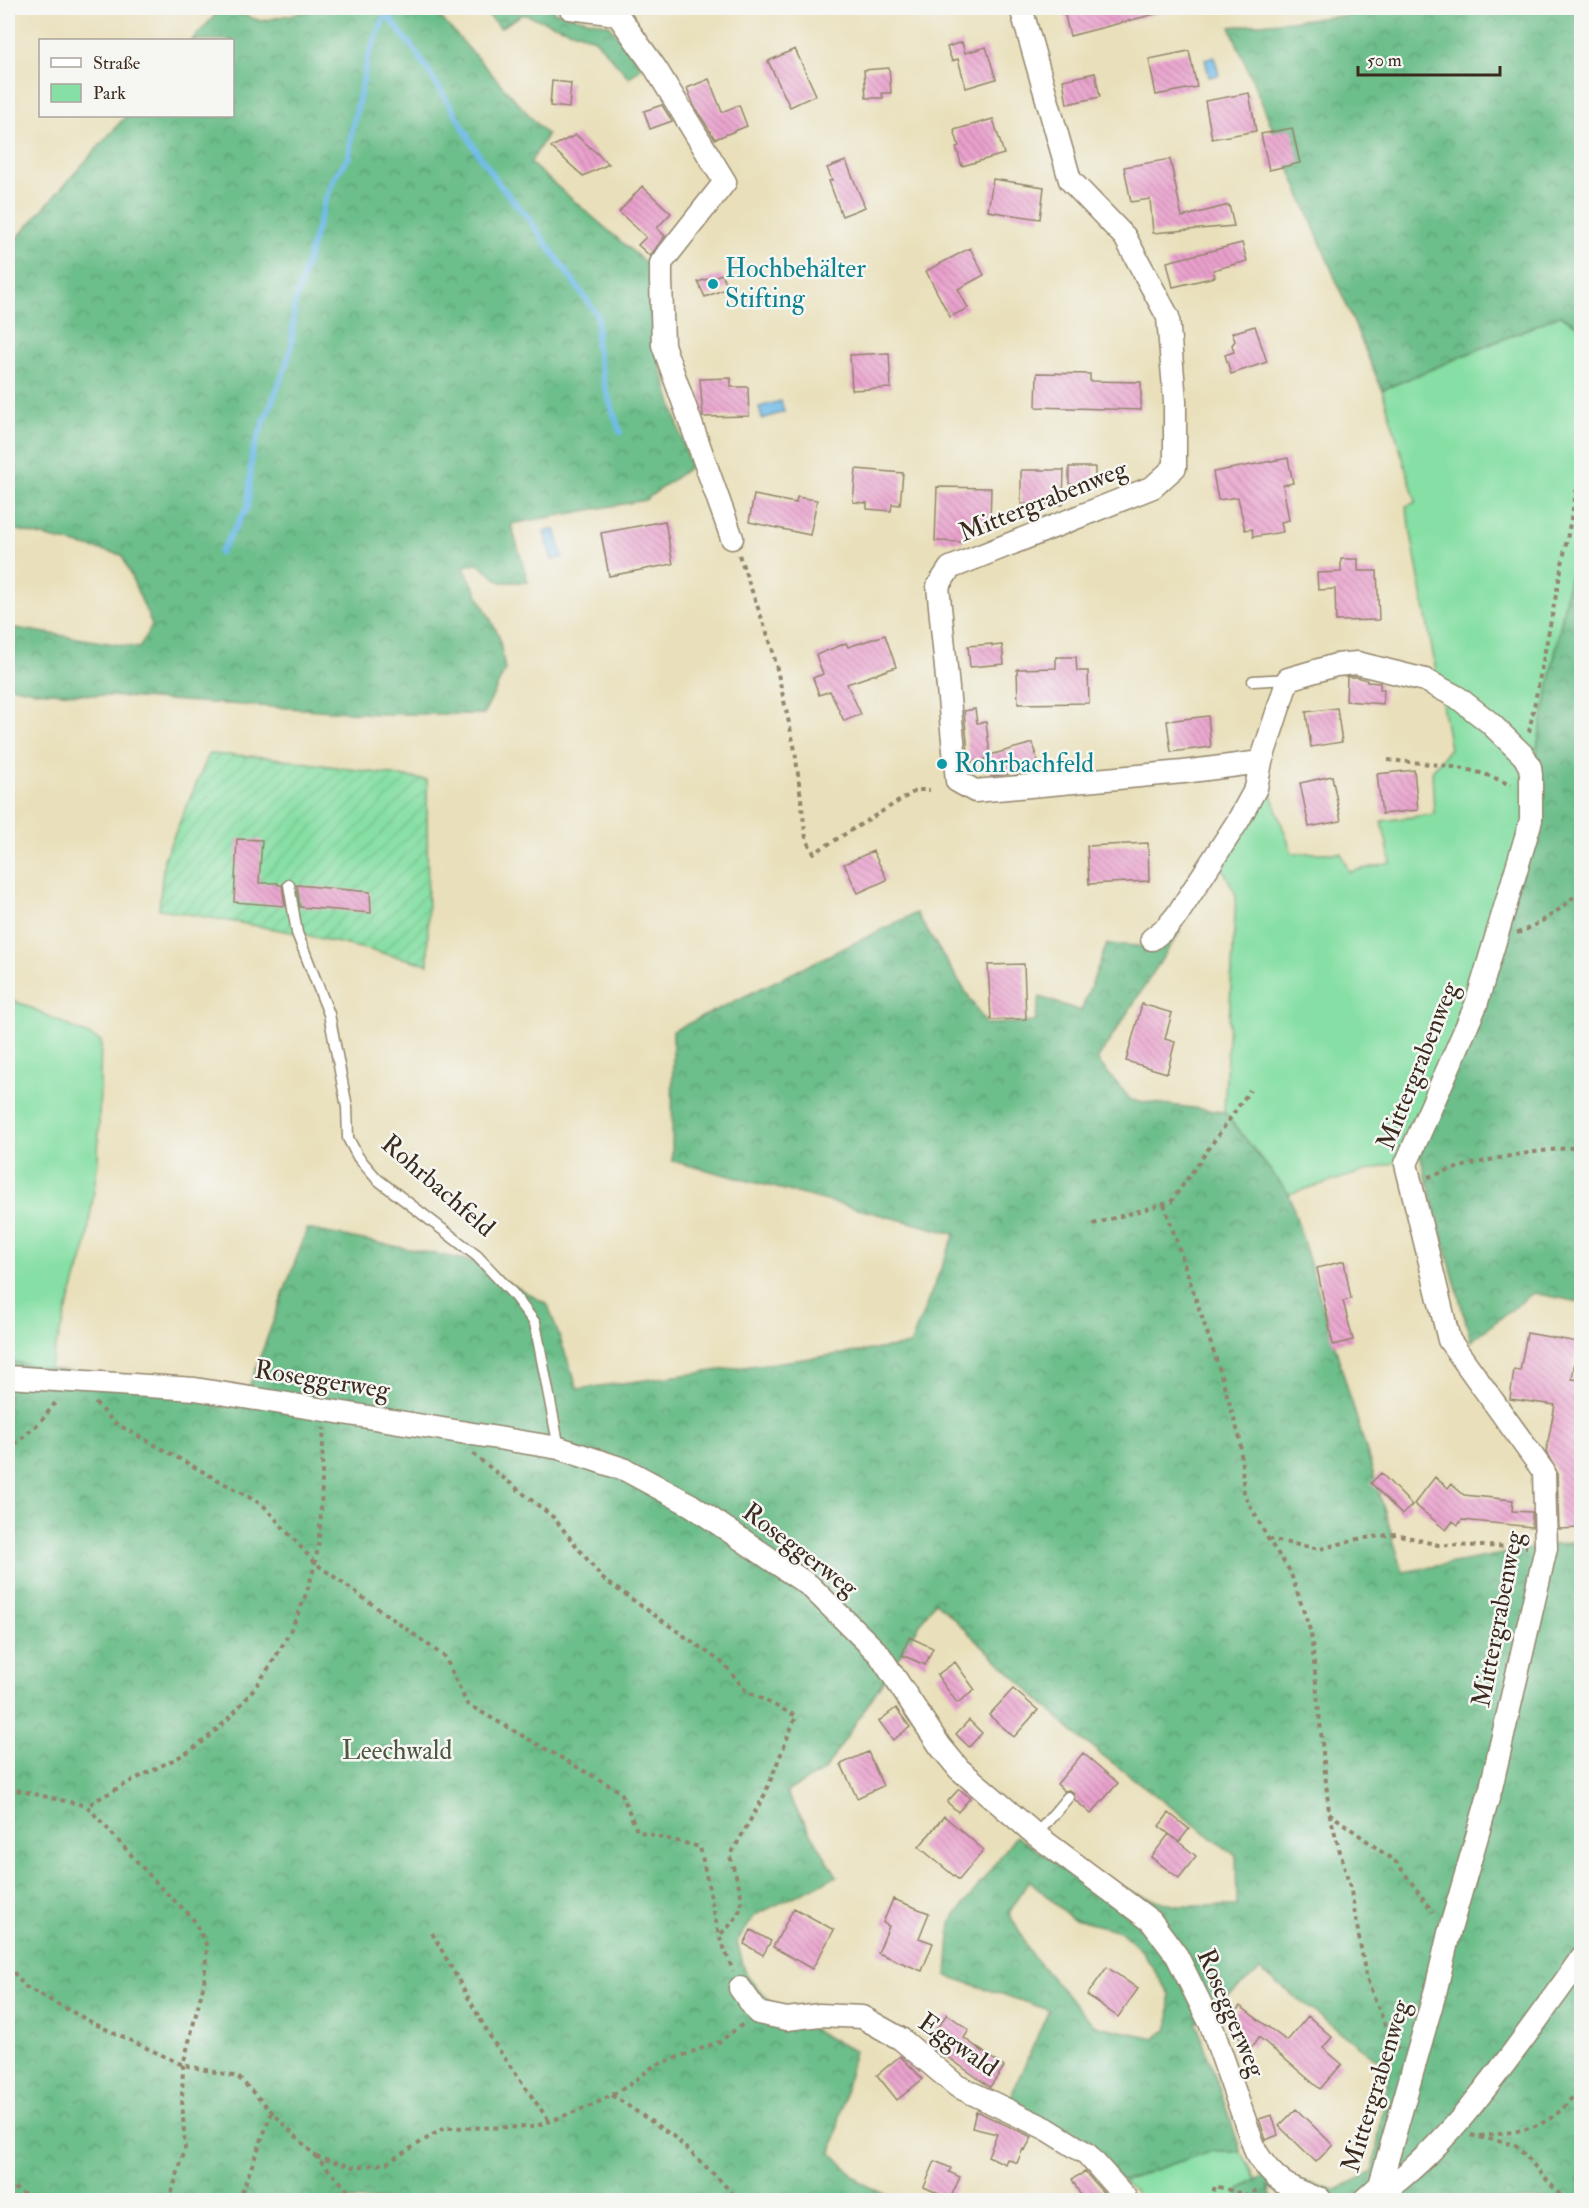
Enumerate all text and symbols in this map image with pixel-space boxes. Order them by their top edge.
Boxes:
legend [39,39,234,117]
scale bar [1358,39,1500,77]
text: 50 m [1367,49,1402,72]
text: Straße [93,52,141,75]
text: Park [93,82,126,105]
place label: Hochbehälter Stifting [725,253,866,315]
marker: Hochbehälter Stifting [706,277,720,291]
street label: Mittergrabenweg [954,452,1133,549]
place label: Rohrbachfeld [954,748,1094,780]
marker: Rohrbachfeld [935,757,949,771]
street label: Mittergrabenweg [1370,976,1467,1155]
street label: Rohrbachfeld [375,1128,502,1244]
street label: Roseggerweg [252,1354,393,1407]
street label: Roseggerweg [736,1496,865,1605]
street label: Mittergrabenweg [1465,1527,1531,1710]
park label: Leechwald [342,1735,452,1767]
street label: Roseggerweg [1190,1944,1273,2083]
street label: Mittergrabenweg [1335,1995,1418,2176]
street label: Eggwald [912,2006,1004,2084]

